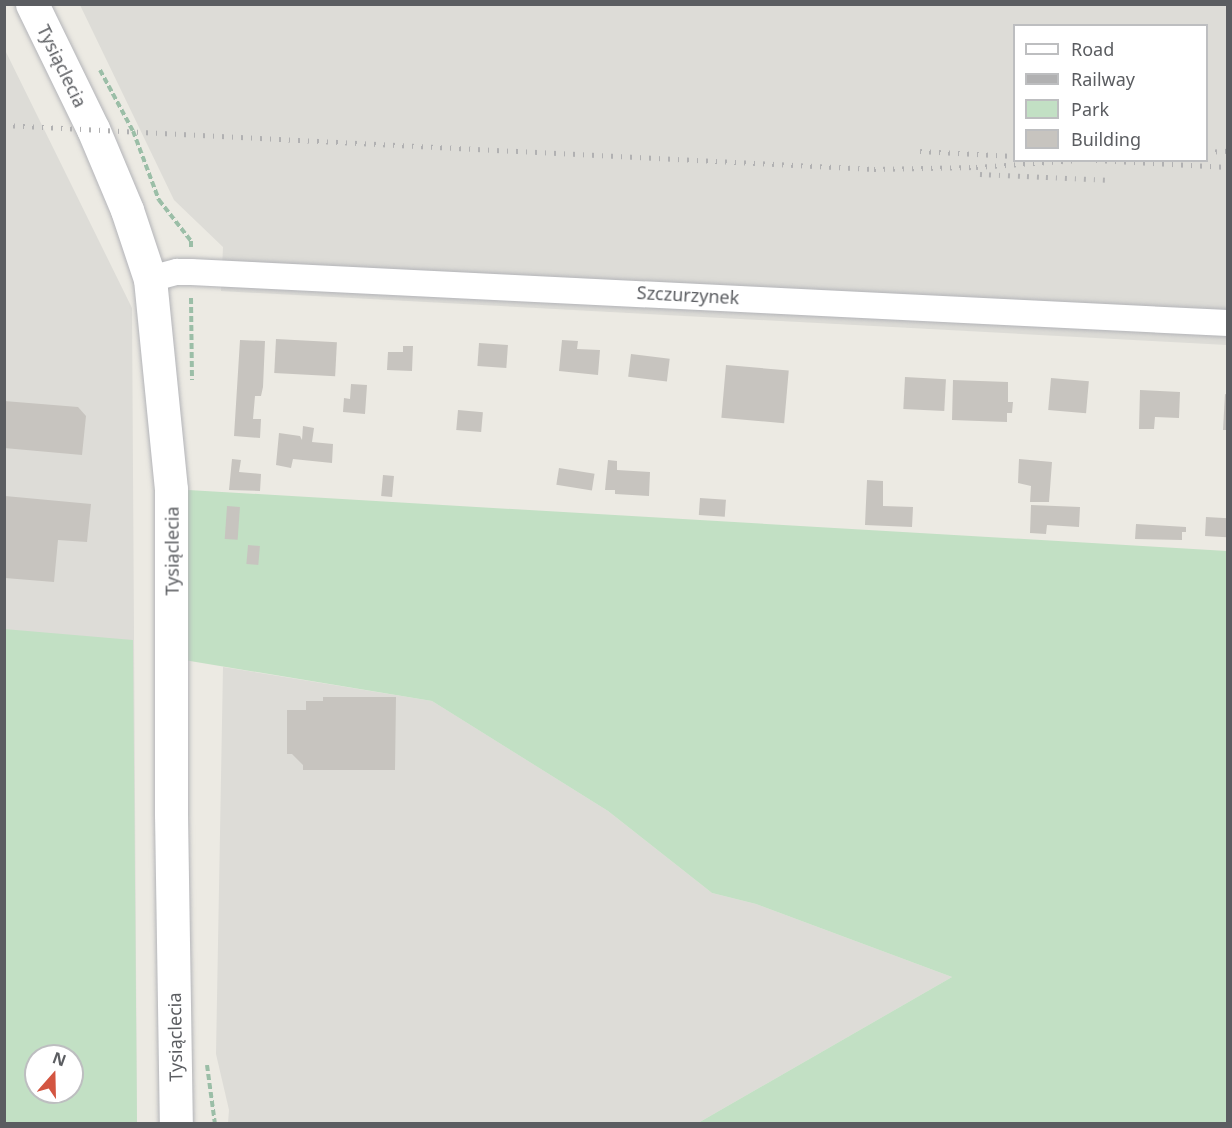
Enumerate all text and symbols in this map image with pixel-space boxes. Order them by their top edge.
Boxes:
street label: Tysiąclecia [33,21,91,111]
legend [1013,24,1208,162]
text: Road [1071,37,1114,61]
text: Railway [1071,67,1135,91]
text: Park [1071,97,1109,121]
text: Building [1071,127,1141,151]
street label: Szczurzynek [636,282,740,308]
street label: Tysiąclecia [161,506,183,596]
street label: Tysiąclecia [163,992,187,1082]
north arrow [24,1044,84,1104]
text: N [50,1046,69,1072]

